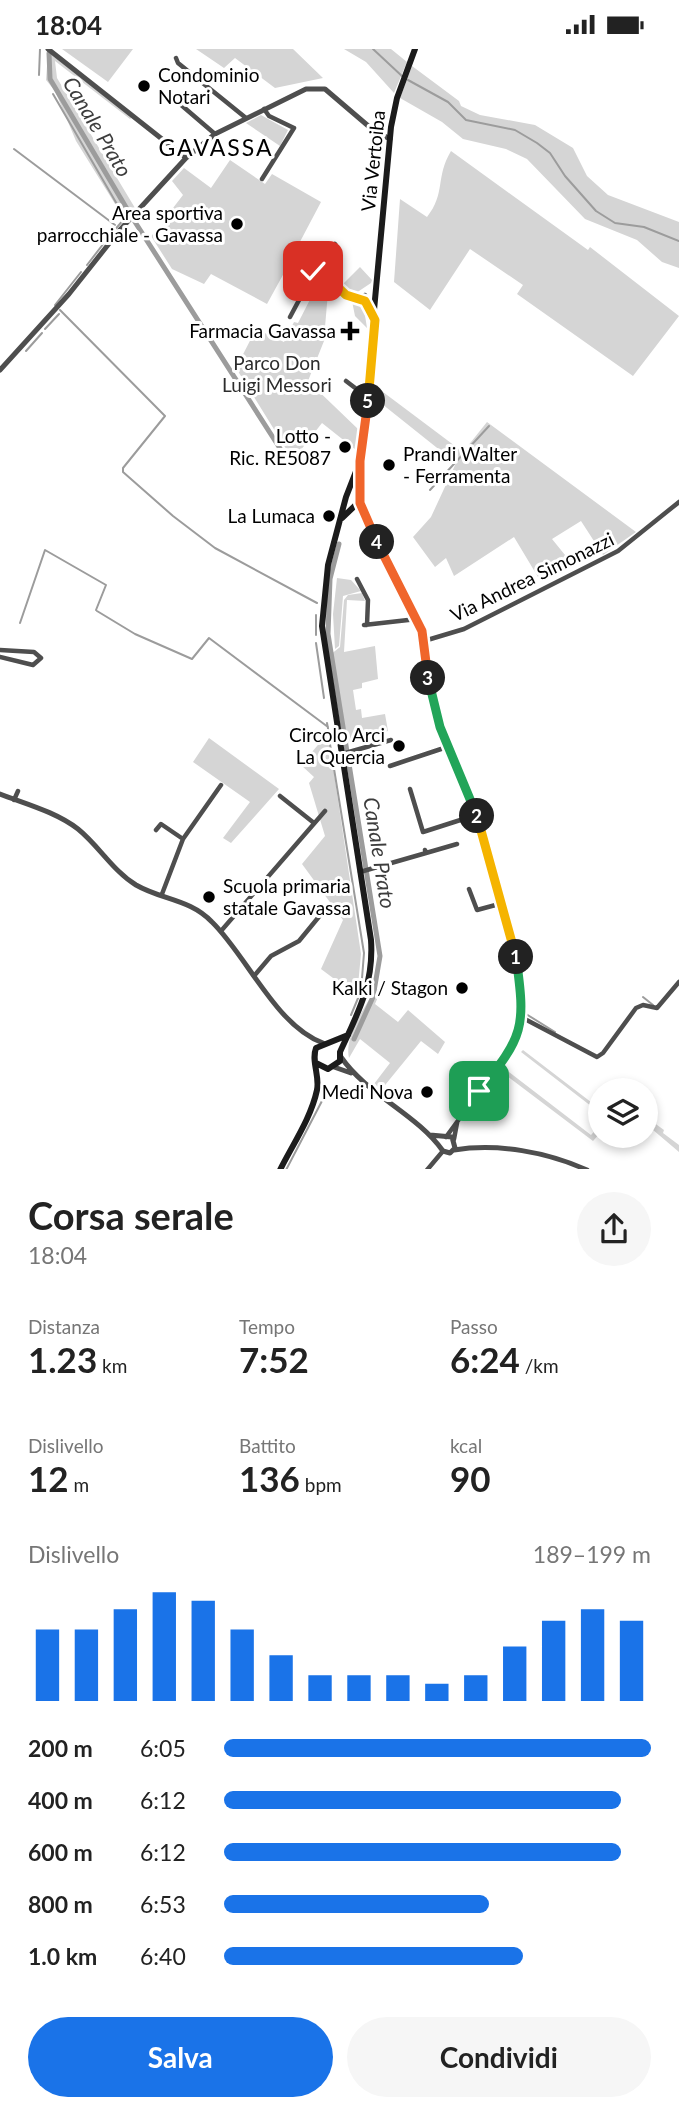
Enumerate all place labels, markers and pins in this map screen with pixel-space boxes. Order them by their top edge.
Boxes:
place label: Condominio Notari [158,63,259,108]
marker: Condominio Notari [136,78,152,94]
place label: Area sportiva parrocchiale - Gavassa [37,201,223,246]
marker: Area sportiva parrocchiale - Gavassa [229,216,245,232]
pin [283,241,343,301]
place label: Farmacia Gavassa [189,319,336,342]
marker: Farmacia Gavassa [342,323,358,339]
pin: 5 [350,383,386,419]
place label: Lotto - Ric. RE5087 [229,424,331,469]
marker: Lotto - Ric. RE5087 [337,439,353,455]
place label: Prandi Walter - Ferramenta [403,442,517,487]
marker: Prandi Walter - Ferramenta [381,457,397,473]
place label: La Lumaca [228,504,315,527]
marker: La Lumaca [321,508,337,524]
pin: 4 [360,525,394,559]
pin: 3 [410,661,446,695]
place label: Circolo Arci La Quercia [289,723,385,768]
marker: Circolo Arci La Quercia [391,738,407,754]
pin: 2 [460,799,494,833]
place label: Scuola primaria statale Gavassa [223,874,351,919]
marker: Scuola primaria statale Gavassa [201,889,217,905]
pin: 1 [498,939,534,975]
place label: Kalki / Stagon [332,976,448,999]
marker: Kalki / Stagon [454,980,470,996]
pin [449,1061,509,1121]
place label: Medi Nova [322,1080,413,1103]
marker: Medi Nova [419,1084,435,1100]

